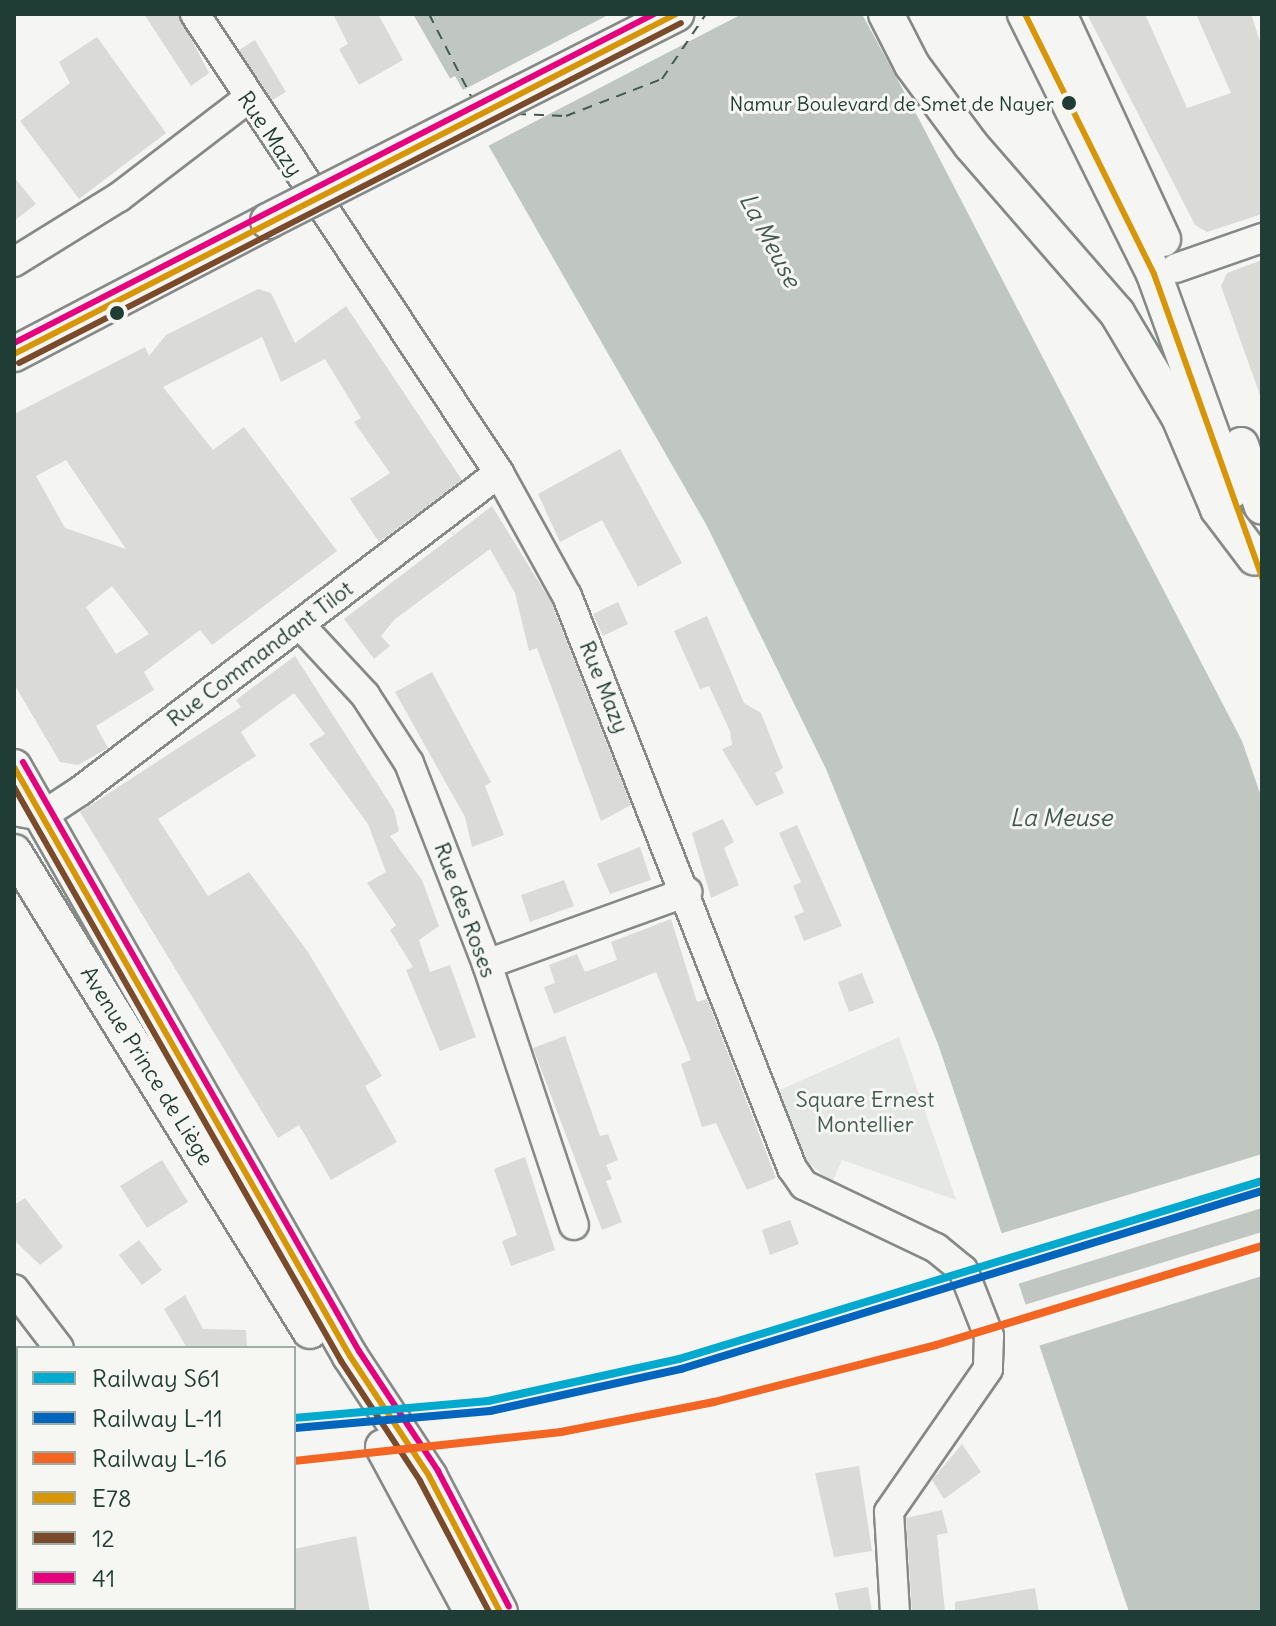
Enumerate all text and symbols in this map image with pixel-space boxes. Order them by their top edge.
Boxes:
street label: Rue Mazy [232,86,308,182]
place label: Namur Boulevard de Smet de Nayer [730,91,1054,115]
marker: Namur Boulevard de Smet de Nayer [1061,95,1077,111]
water label: La Meuse [733,188,807,292]
unlabelled marker [109,305,125,321]
street label: Rue Commandant Tilot [162,575,358,733]
street label: Rue Mazy [574,637,634,737]
water label: La Meuse [1010,804,1112,832]
street label: Rue des Roses [428,839,502,981]
street label: Avenue Prince de Liège [75,962,219,1170]
park label: Square Ernest Montellier [796,1086,934,1138]
legend [16,1346,296,1610]
text: Railway S61 [92,1363,220,1393]
text: Railway L-11 [92,1403,223,1433]
text: Railway L-16 [92,1443,227,1473]
text: E78 [92,1483,132,1513]
text: 12 [92,1523,115,1553]
text: 41 [92,1563,115,1593]

